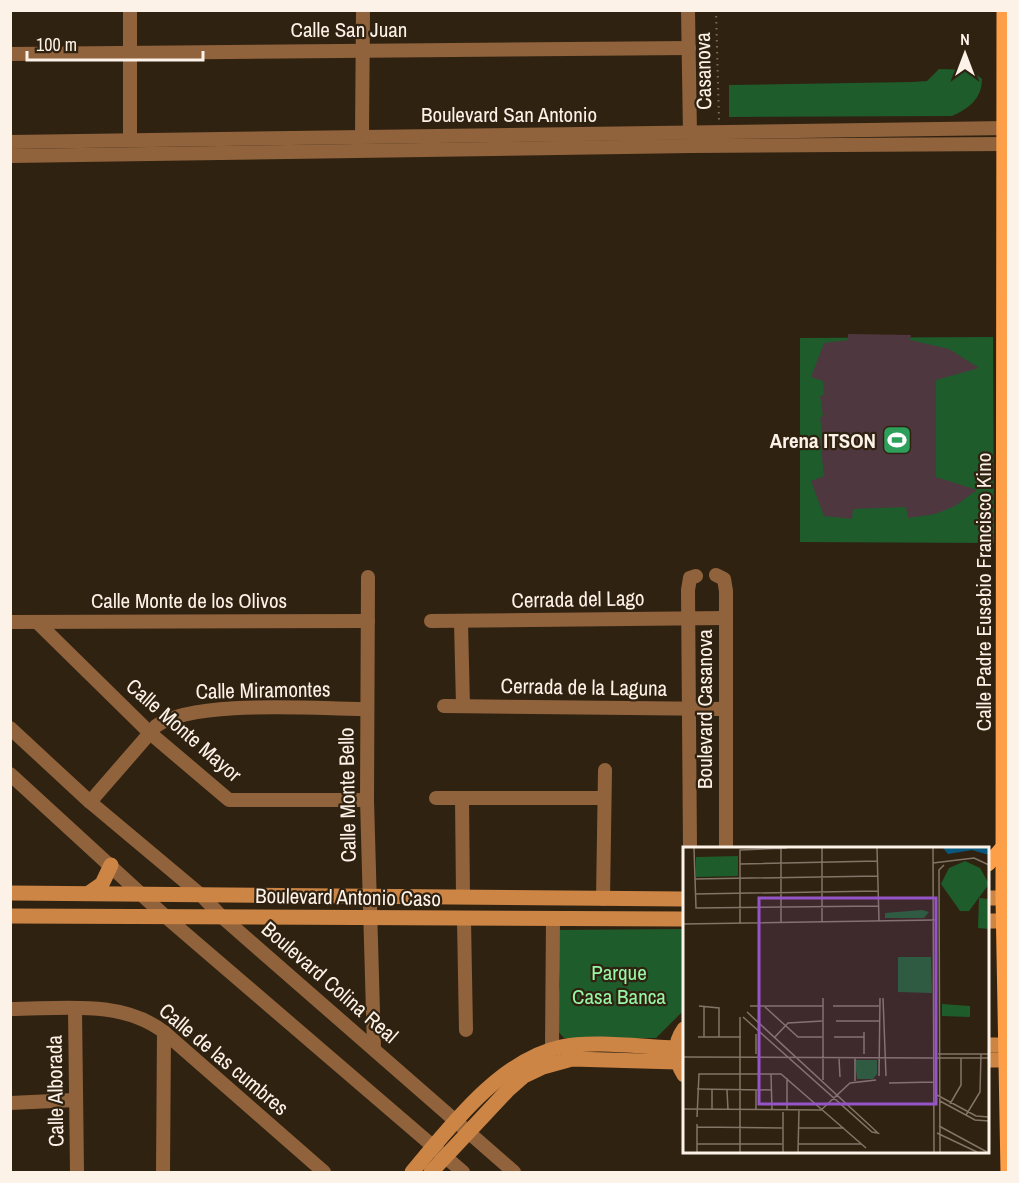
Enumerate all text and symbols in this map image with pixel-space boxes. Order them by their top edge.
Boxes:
street label: Calle San Juan [291,15,407,44]
scale bar [27,24,202,62]
north arrow [935,24,995,84]
text: N [960,28,970,50]
text: 100 m [36,32,77,57]
street label: Casanova [688,32,718,110]
street label: Boulevard San Antonio [421,100,597,129]
sports icon: Arena ITSON [881,424,913,456]
place label: Arena ITSON [770,426,876,455]
street label: Calle Padre Eusebio Francisco Kino [969,453,998,731]
street label: Cerrada del Lago [511,583,645,615]
street label: Calle Monte de los Olivos [91,586,287,615]
street label: Boulevard Casanova [690,629,719,789]
street label: Cerrada de la Laguna [500,671,668,703]
street label: Calle Monte Mayor [120,672,248,789]
street label: Calle Miramontes [195,674,331,706]
street label: Calle Monte Bello [331,727,363,863]
inset map [683,847,989,1153]
street label: Boulevard Antonio Caso [255,881,441,913]
street label: Boulevard Colina Real [255,915,405,1049]
park label: Parque Casa Banca [572,958,666,1011]
street label: Calle de las cumbres [153,996,295,1122]
street label: Calle Alborada [40,1034,70,1147]

